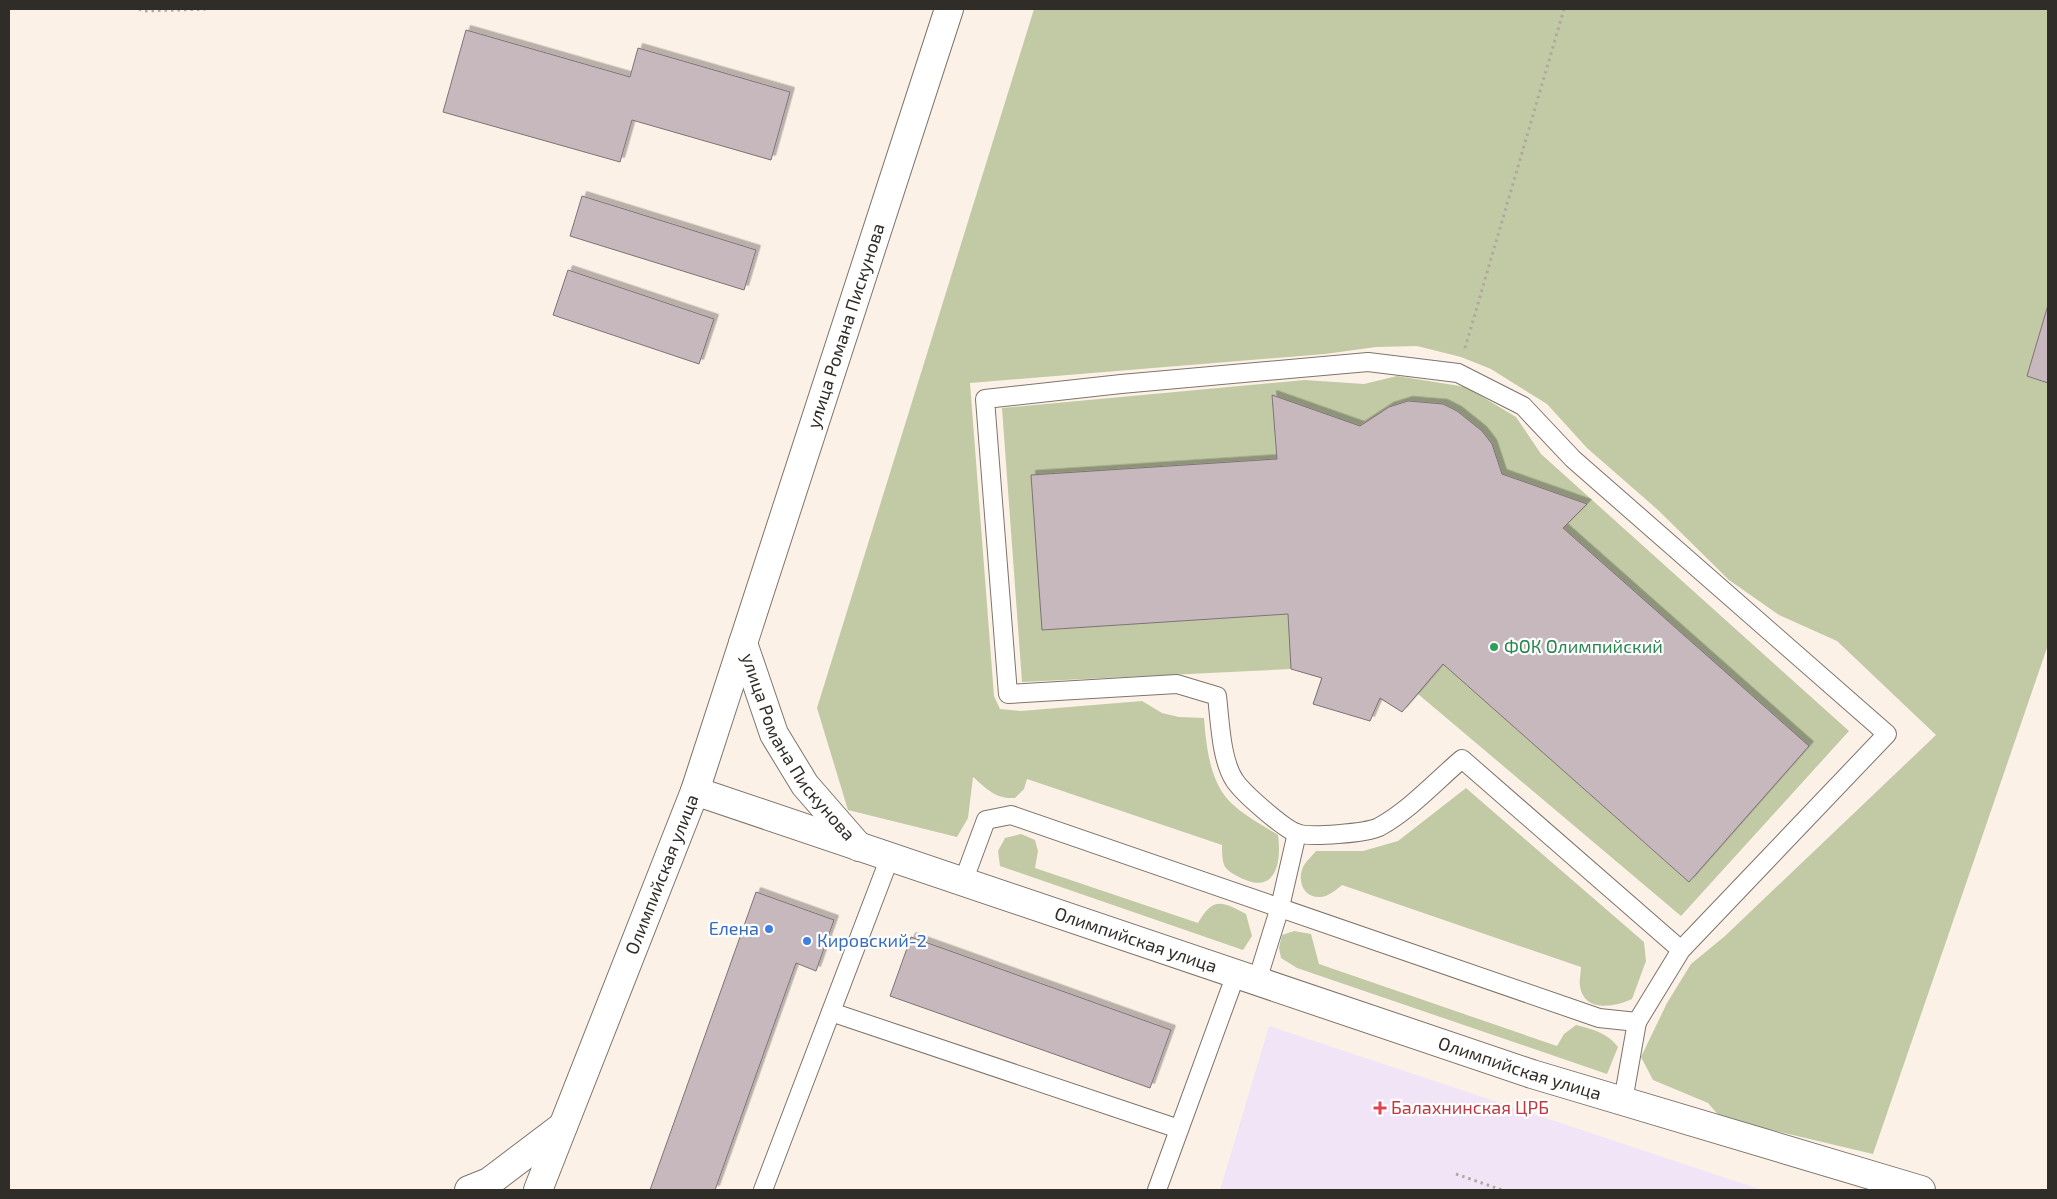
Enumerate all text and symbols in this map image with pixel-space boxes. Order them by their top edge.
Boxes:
street label: улица Романа Пискунова [802,220,889,431]
place label: ФОК Олимпийский [1504,635,1663,657]
marker: ФОК Олимпийский [1488,641,1500,653]
street label: улица Романа Пискунова [737,650,860,845]
street label: Олимпийская улица [620,791,703,957]
street label: Олимпийская улица [1052,901,1220,977]
place label: Елена [709,917,759,939]
marker: Елена [763,923,775,935]
place label: Кировский-2 [817,929,927,951]
marker: Кировский-2 [801,935,813,947]
street label: Олимпийская улица [1436,1031,1604,1104]
place label: Балахнинская ЦРБ [1391,1096,1549,1118]
marker: Балахнинская ЦРБ [1373,1101,1387,1115]

